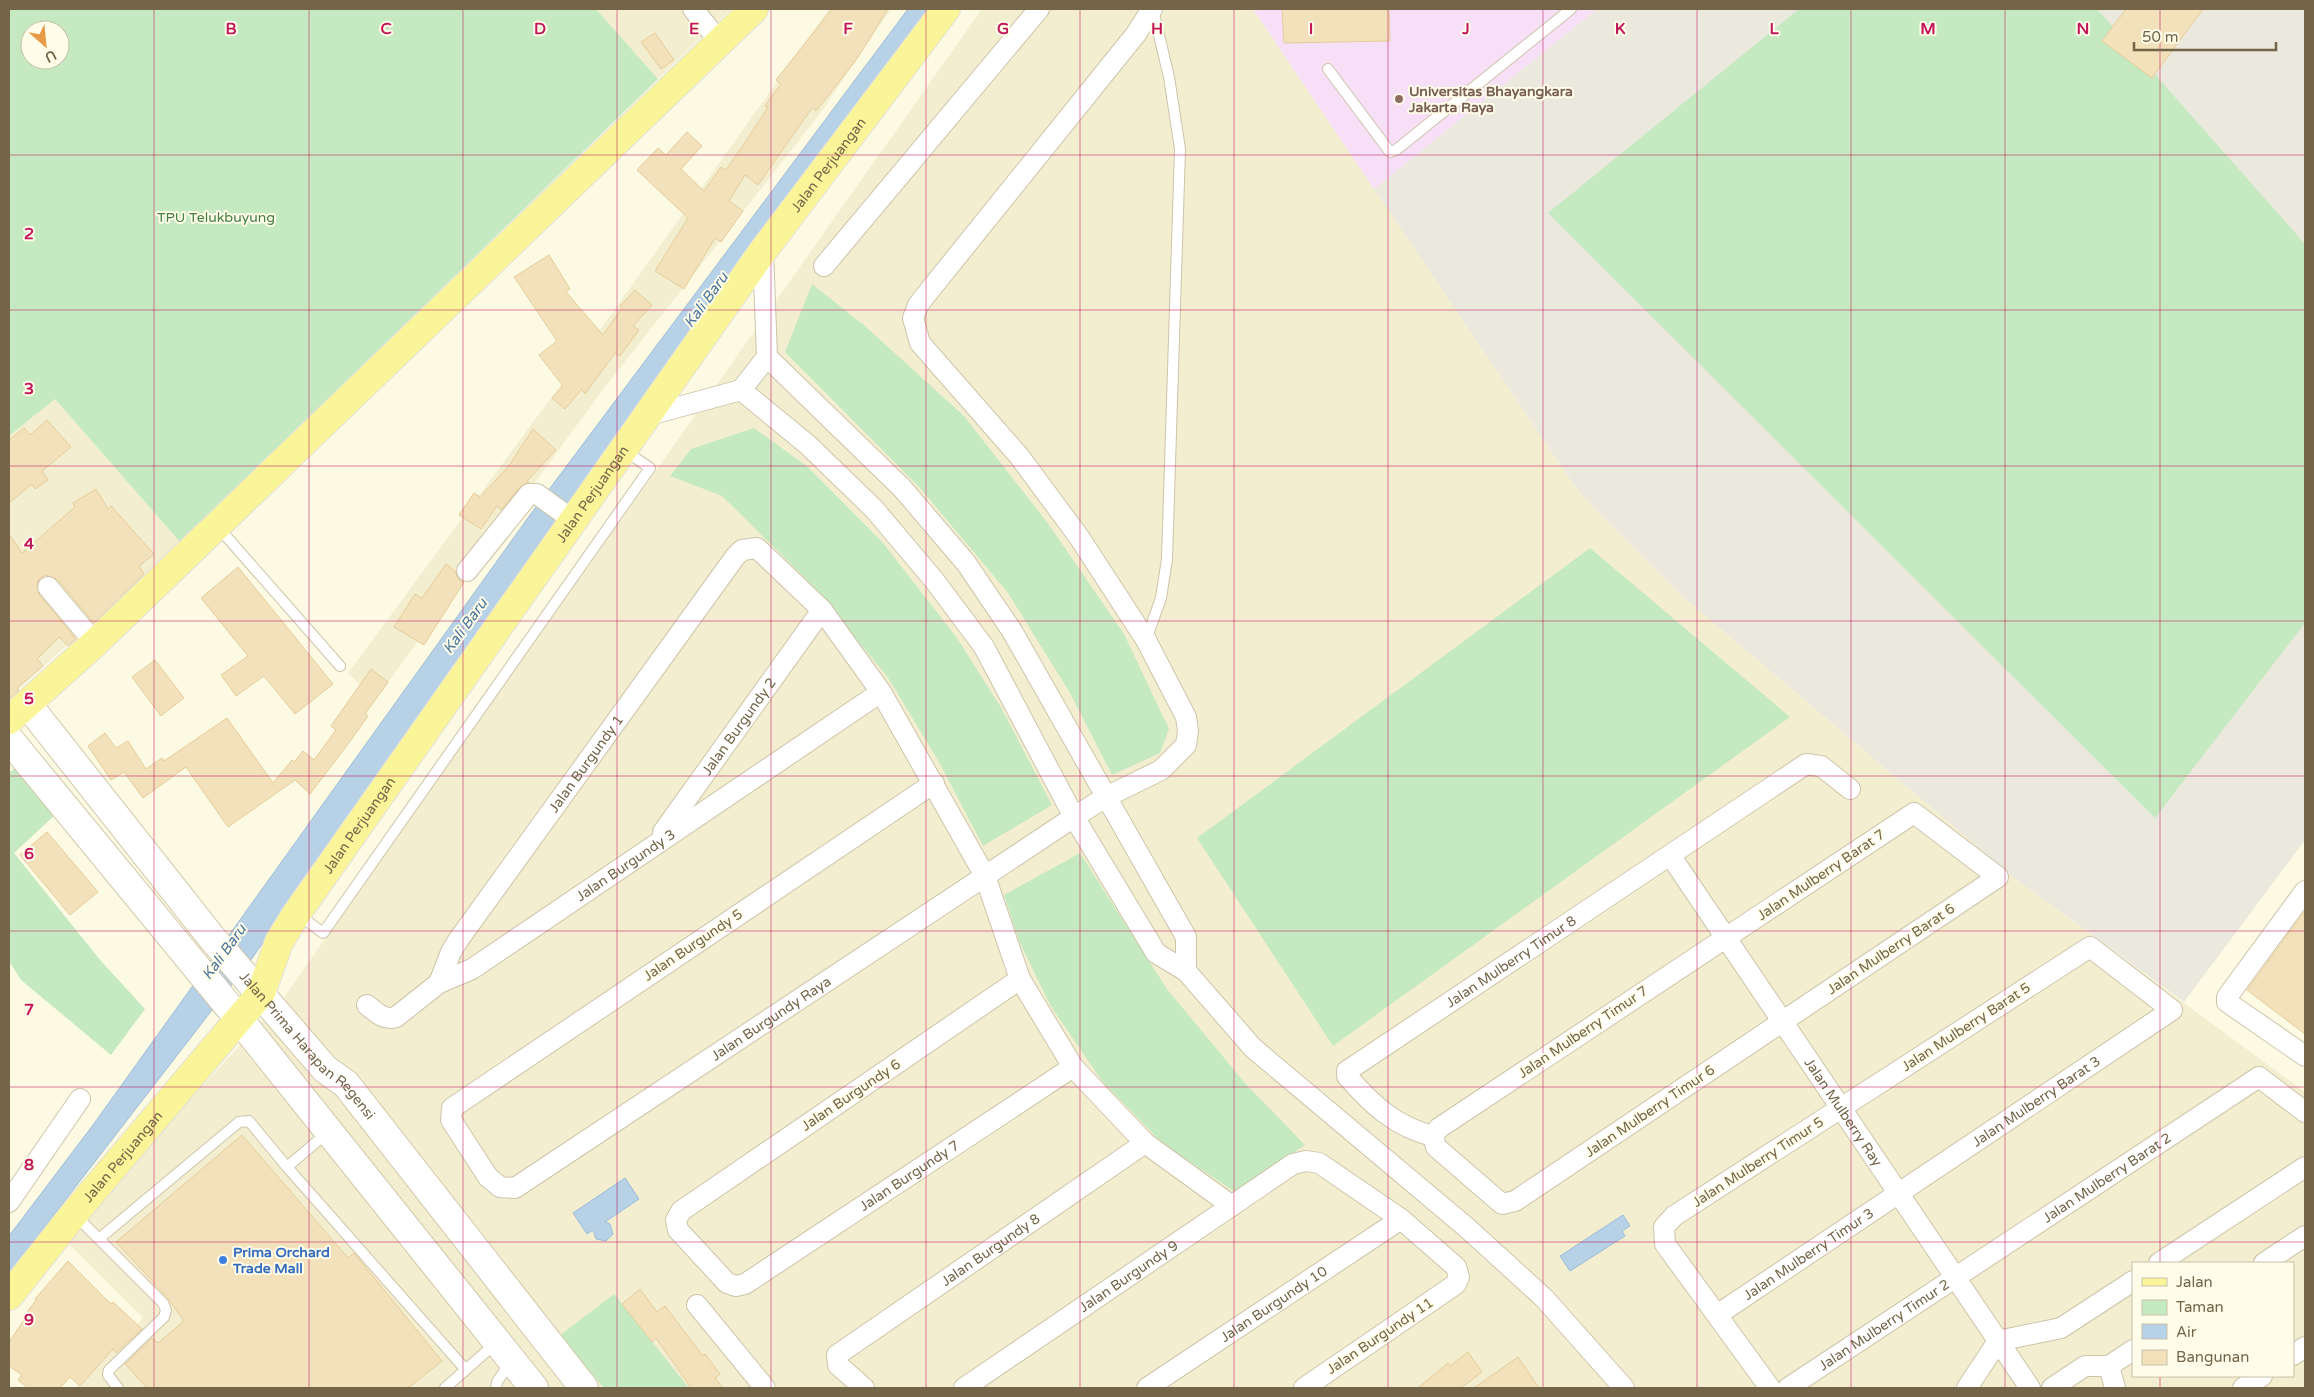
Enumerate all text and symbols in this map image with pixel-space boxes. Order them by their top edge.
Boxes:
text: B [225,19,237,39]
text: C [380,19,392,39]
text: D [534,19,546,39]
text: E [689,19,699,39]
text: F [843,19,853,39]
text: G [997,19,1009,39]
text: H [1151,19,1163,39]
text: I [1309,19,1313,39]
text: J [1461,19,1470,39]
text: K [1615,19,1626,39]
text: L [1769,19,1779,39]
text: M [1920,19,1936,39]
text: N [2077,19,2089,39]
north arrow [20,20,70,70]
scale bar [2134,20,2276,52]
text: 50 m [2142,28,2179,46]
text: U [42,46,59,66]
place label: Universitas Bhayangkara Jakarta Raya [1408,83,1573,116]
marker: Universitas Bhayangkara Jakarta Raya [1393,93,1405,105]
street label: Jalan Perjuangan [787,114,869,215]
park label: TPU Telukbuyung [157,209,275,226]
text: 2 [24,224,34,244]
water label: Kali Baru [680,268,732,331]
text: 3 [24,379,34,399]
street label: Jalan Perjuangan [552,442,632,545]
text: 4 [24,534,34,554]
water label: Kali Baru [439,594,491,657]
street label: Jalan Burgundy 2 [698,674,779,778]
text: 5 [24,689,34,709]
street label: Jalan Burgundy 1 [545,712,627,815]
street label: Jalan Perjuangan [319,773,399,877]
street label: Jalan Burgundy 3 [573,826,678,905]
street label: Jalan Mulberry Barat 7 [1754,826,1888,924]
text: 6 [24,844,34,864]
street label: Jalan Mulberry Barat 6 [1824,900,1958,998]
street label: Jalan Burgundy 5 [640,906,746,984]
street label: Jalan Mulberry Timur 8 [1443,912,1579,1011]
water label: Kali Baru [198,920,250,983]
street label: Jalan Prima Harapan Regensi [236,968,379,1123]
street label: Jalan Burgundy Raya [708,972,834,1064]
street label: Jalan Mulberry Barat 5 [1898,979,2034,1075]
street label: Jalan Mulberry Timur 7 [1515,982,1651,1082]
text: 7 [24,1000,34,1020]
street label: Jalan Mulberry Barat 3 [1969,1052,2103,1150]
street label: Jalan Mulberry Ray [1801,1054,1886,1170]
street label: Jalan Burgundy 6 [798,1055,904,1134]
street label: Jalan Mulberry Timur 6 [1582,1061,1718,1161]
street label: Jalan Perjuangan [79,1107,166,1206]
street label: Jalan Mulberry Timur 5 [1689,1113,1827,1211]
street label: Jalan Mulberry Barat 2 [2039,1129,2174,1226]
street label: Jalan Burgundy 7 [856,1136,962,1214]
text: 8 [24,1155,34,1175]
street label: Jalan Mulberry Timur 3 [1740,1204,1877,1303]
street label: Jalan Burgundy 8 [938,1209,1043,1289]
street label: Jalan Burgundy 9 [1076,1236,1181,1316]
place label: Prima Orchard Trade Mall [232,1244,330,1277]
marker: Prima Orchard Trade Mall [217,1254,229,1266]
street label: Jalan Burgundy 10 [1217,1262,1330,1345]
legend [2132,1262,2294,1377]
text: Jalan [2176,1273,2213,1291]
street label: Jalan Mulberry Timur 2 [1815,1275,1953,1374]
street label: Jalan Burgundy 11 [1324,1294,1436,1378]
text: Taman [2176,1298,2224,1316]
text: 9 [24,1310,34,1330]
text: Air [2176,1323,2197,1341]
text: Bangunan [2176,1348,2249,1366]

